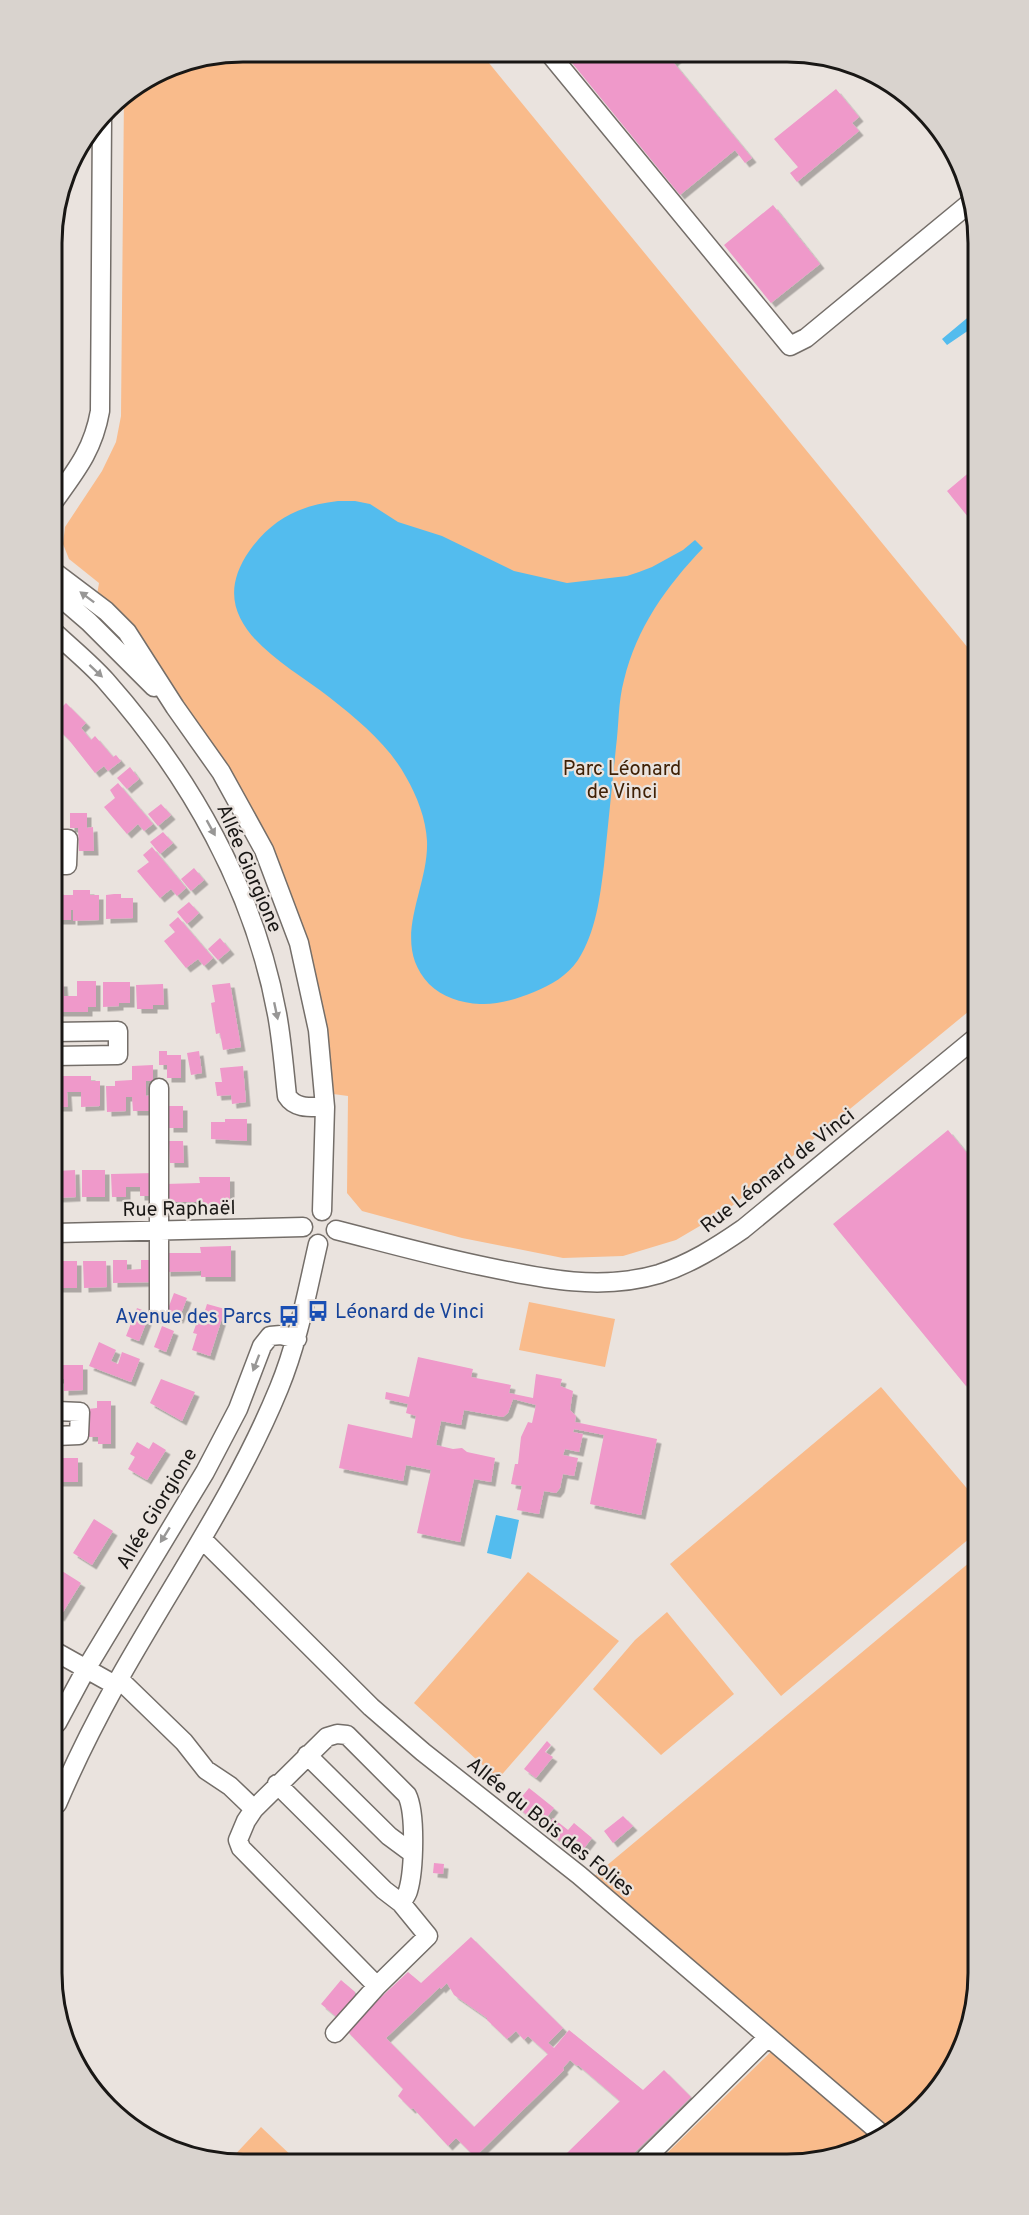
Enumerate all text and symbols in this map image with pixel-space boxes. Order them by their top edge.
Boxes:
one-way arrow [80,591,95,603]
one-way arrow [88,664,103,678]
park label: Parc Léonard de Vinci [563,757,681,806]
street label: Allée Giorgione [209,801,287,937]
one-way arrow [205,819,215,836]
one-way arrow [272,1001,281,1020]
street label: Rue Léonard de Vinci [696,1103,861,1240]
street label: Rue Raphaël [122,1196,236,1224]
bus stop icon: Léonard de Vinci [306,1299,330,1323]
place label: Léonard de Vinci [335,1300,484,1326]
bus stop icon: Avenue des Parcs [277,1304,301,1328]
place label: Avenue des Parcs [115,1305,272,1331]
one-way arrow [250,1354,260,1372]
street label: Allée Giorgione [111,1444,204,1575]
one-way arrow [160,1527,171,1543]
street label: Allée du Bois des Folies [461,1752,639,1903]

